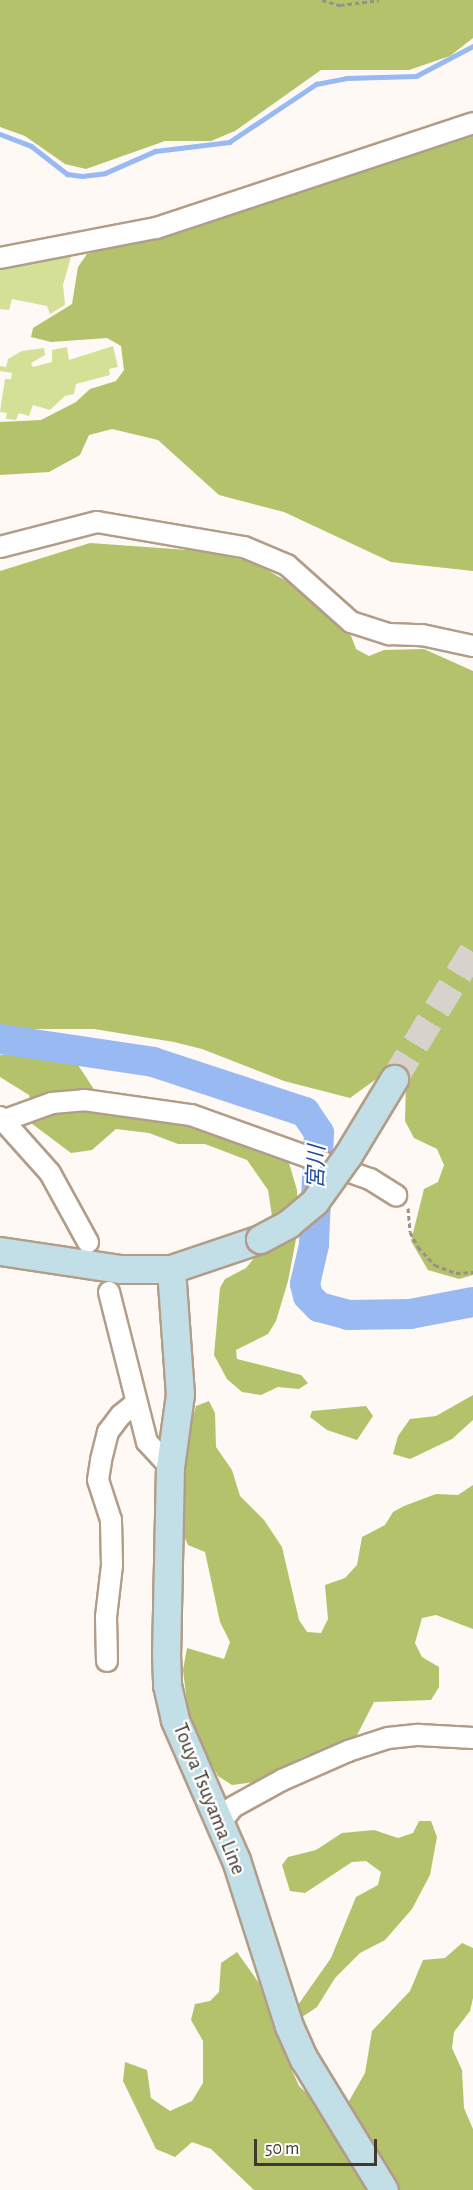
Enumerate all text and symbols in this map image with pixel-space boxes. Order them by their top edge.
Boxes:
water label: 宮川 [303,1145,331,1189]
street label: Touya Tsuyama Line [167,1720,251,1878]
scale bar [257,2127,380,2165]
text: 50 m [265,2140,299,2158]

